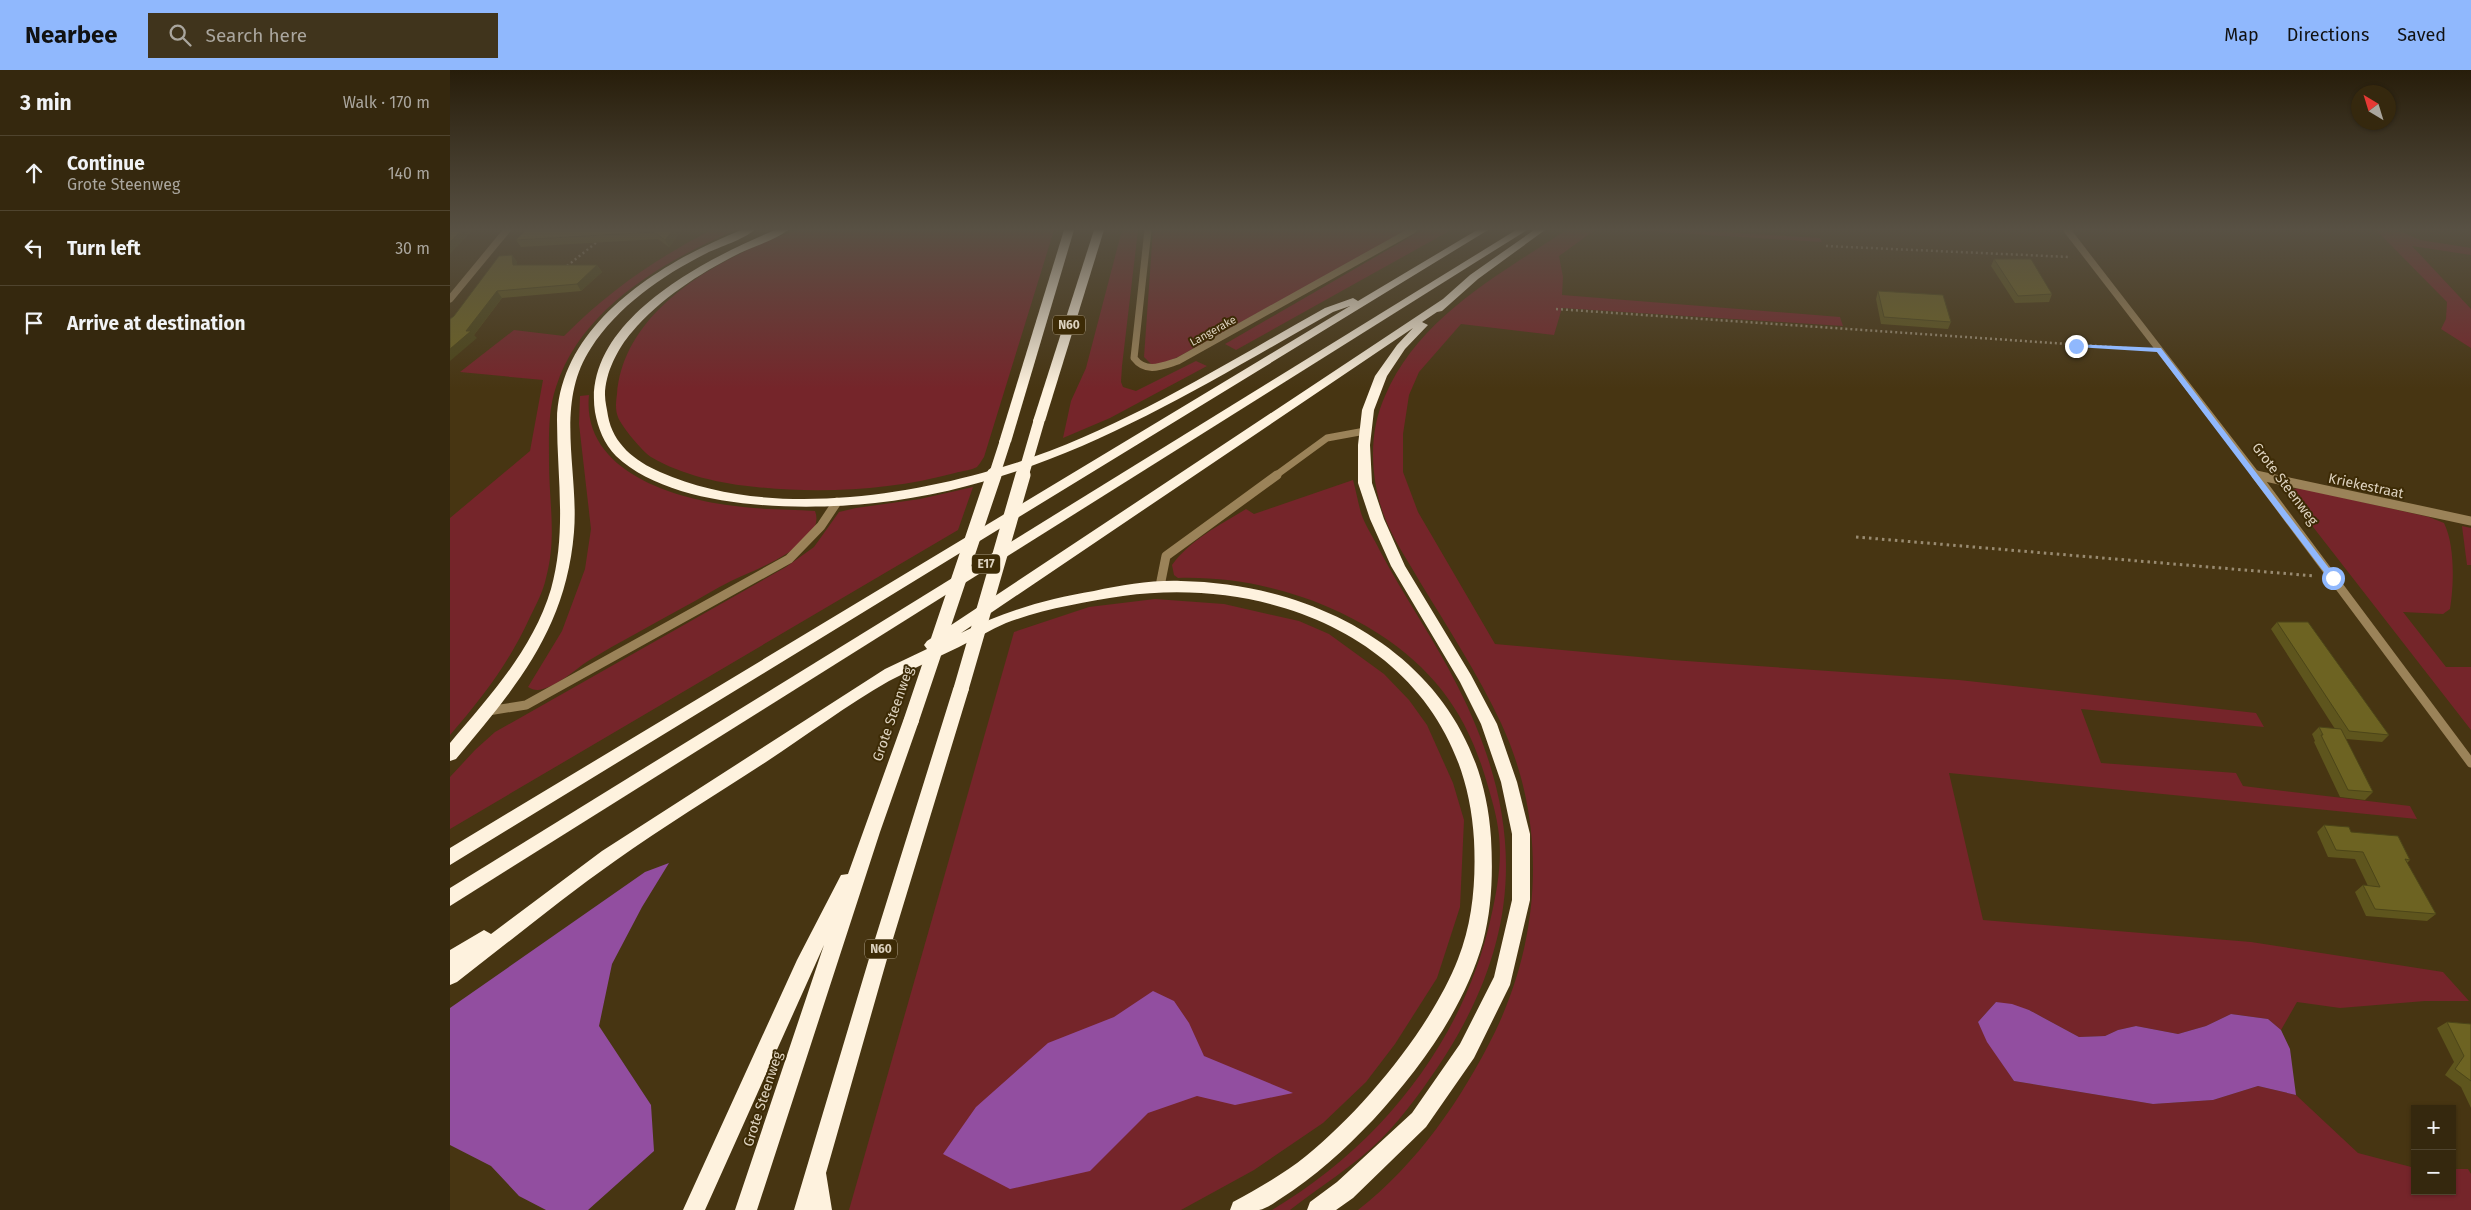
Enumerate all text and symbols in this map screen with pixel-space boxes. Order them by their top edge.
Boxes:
search box [148,13,498,58]
text: Nearbee [25,21,118,49]
icon: search [166,21,194,49]
text: Search here [206,24,307,47]
text: Map [2224,24,2259,46]
text: Directions [2287,24,2369,46]
text: Saved [2397,24,2446,46]
north arrow [2351,85,2396,130]
text: 3 min [20,90,72,116]
text: Walk · 170 m [343,93,430,112]
text: Continue [67,152,145,175]
icon: ahead [20,159,48,187]
text: 140 m [388,164,430,183]
text: Grote Steenweg [67,175,180,194]
icon: left [20,234,48,262]
text: Turn left [67,237,141,260]
text: 30 m [395,239,430,258]
icon: arrive [20,309,48,337]
text: Arrive at destination [67,312,246,335]
street label: Langerake [1188,313,1238,349]
road number: N60 [1053,316,1085,334]
route end [2065,335,2088,358]
street label: Grote Steenweg [2248,439,2322,529]
street label: Kriekestraat [2327,470,2406,502]
road number: E17 [972,554,1000,574]
route start [2322,567,2345,590]
street label: Grote Steenweg [869,664,917,764]
road number: N60 [865,940,897,959]
street label: Grote Steenweg [740,1049,787,1149]
map controls [2411,1105,2456,1195]
button: + [2411,1105,2456,1150]
button: − [2411,1150,2456,1195]

